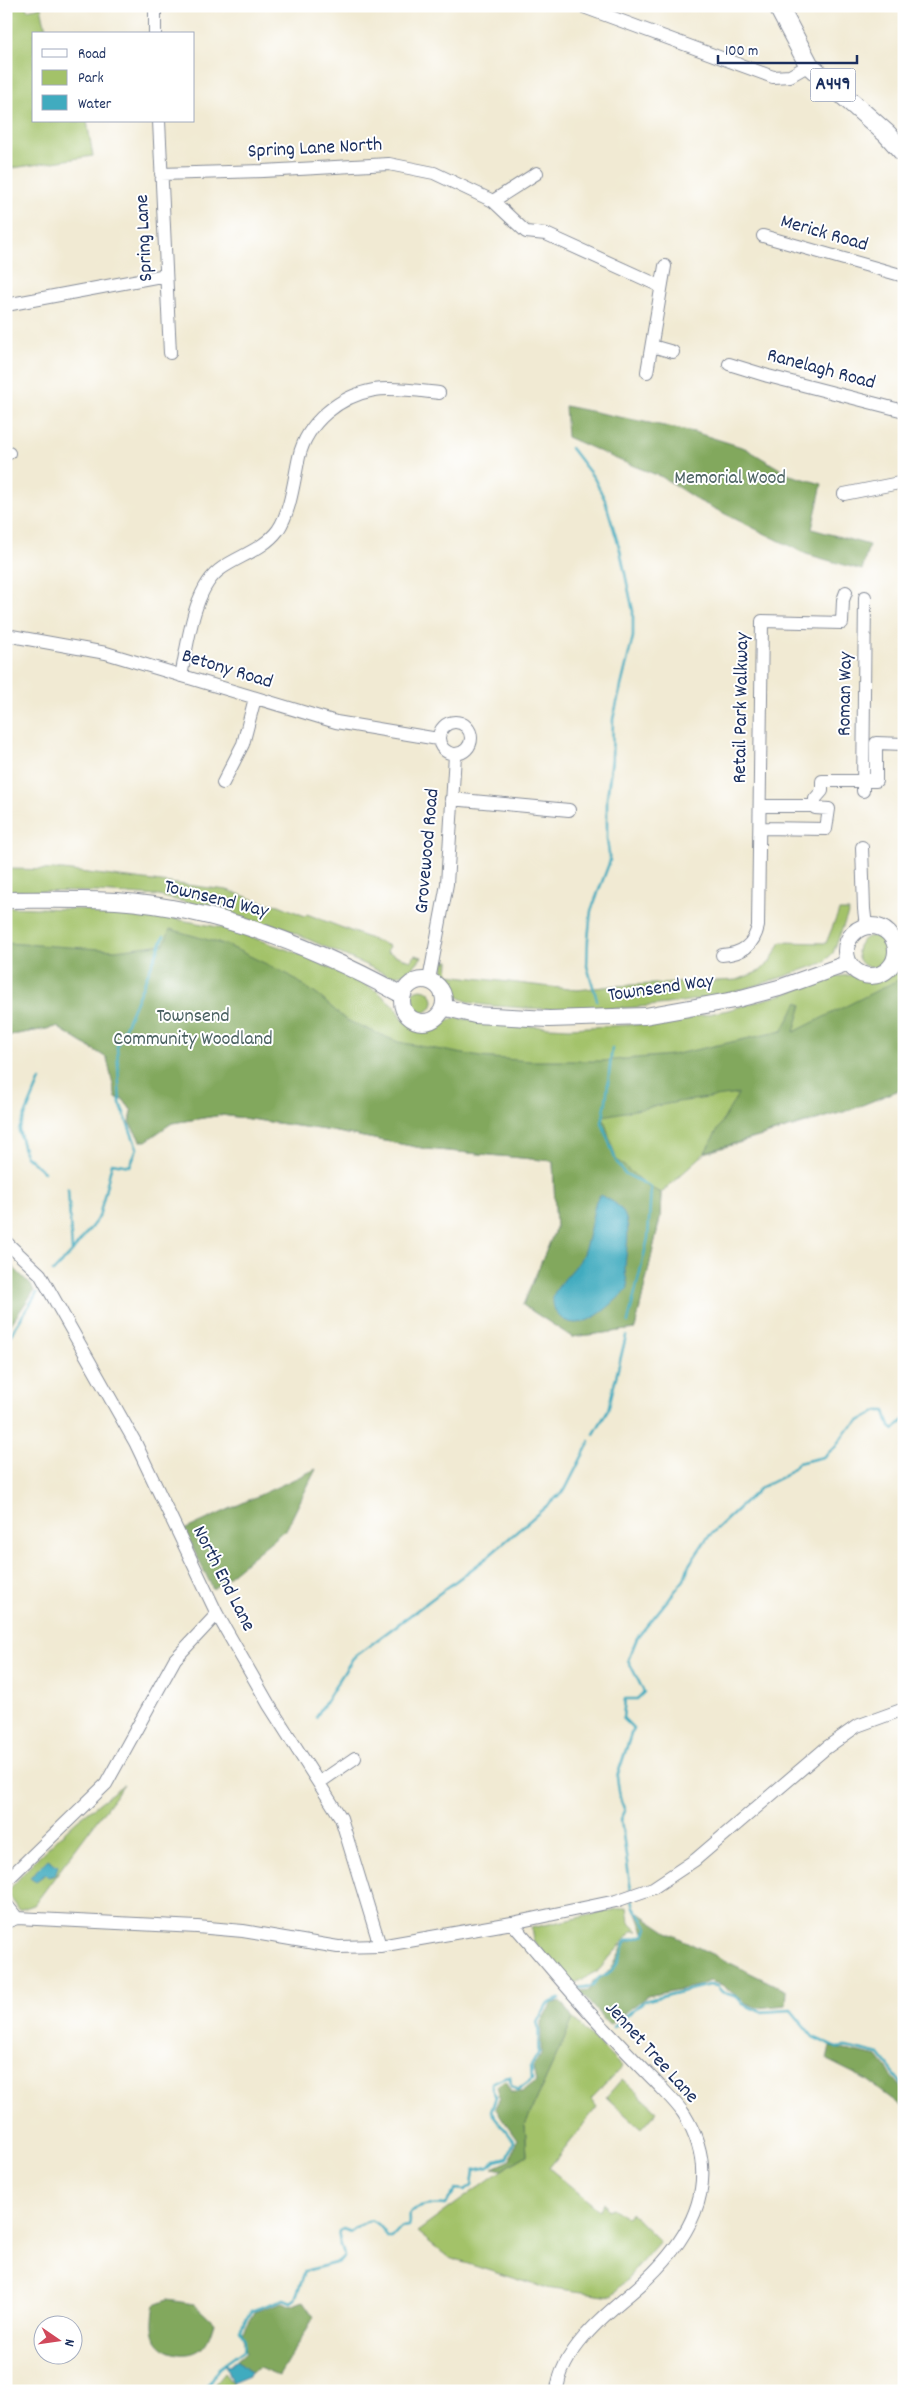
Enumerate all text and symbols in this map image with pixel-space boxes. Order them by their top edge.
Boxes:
legend [32,32,195,122]
scale bar [718,32,856,64]
text: 100 m [725,41,758,63]
text: Road [78,44,106,66]
text: Park [78,68,104,90]
road number: A449 [810,68,856,102]
text: Water [78,94,112,116]
street label: Spring Lane North [247,131,383,167]
street label: Spring Lane [129,193,161,282]
street label: Merick Road [777,208,871,260]
street label: Ranelagh Road [764,342,878,398]
park label: Memorial Wood [674,465,786,493]
street label: Retail Park Walkway [727,631,757,784]
street label: Betony Road [178,643,276,697]
street label: Roman Way [831,651,861,737]
street label: Grovewood Road [409,787,447,915]
street label: Townsend Way [161,874,272,927]
street label: Townsend Way [606,968,717,1010]
park label: Townsend Community Woodland [113,1003,273,1054]
street label: North End Lane [184,1521,262,1637]
street label: Jennet Tree Lane [598,1996,705,2110]
north arrow [32,2314,82,2364]
text: N [58,2337,79,2348]

